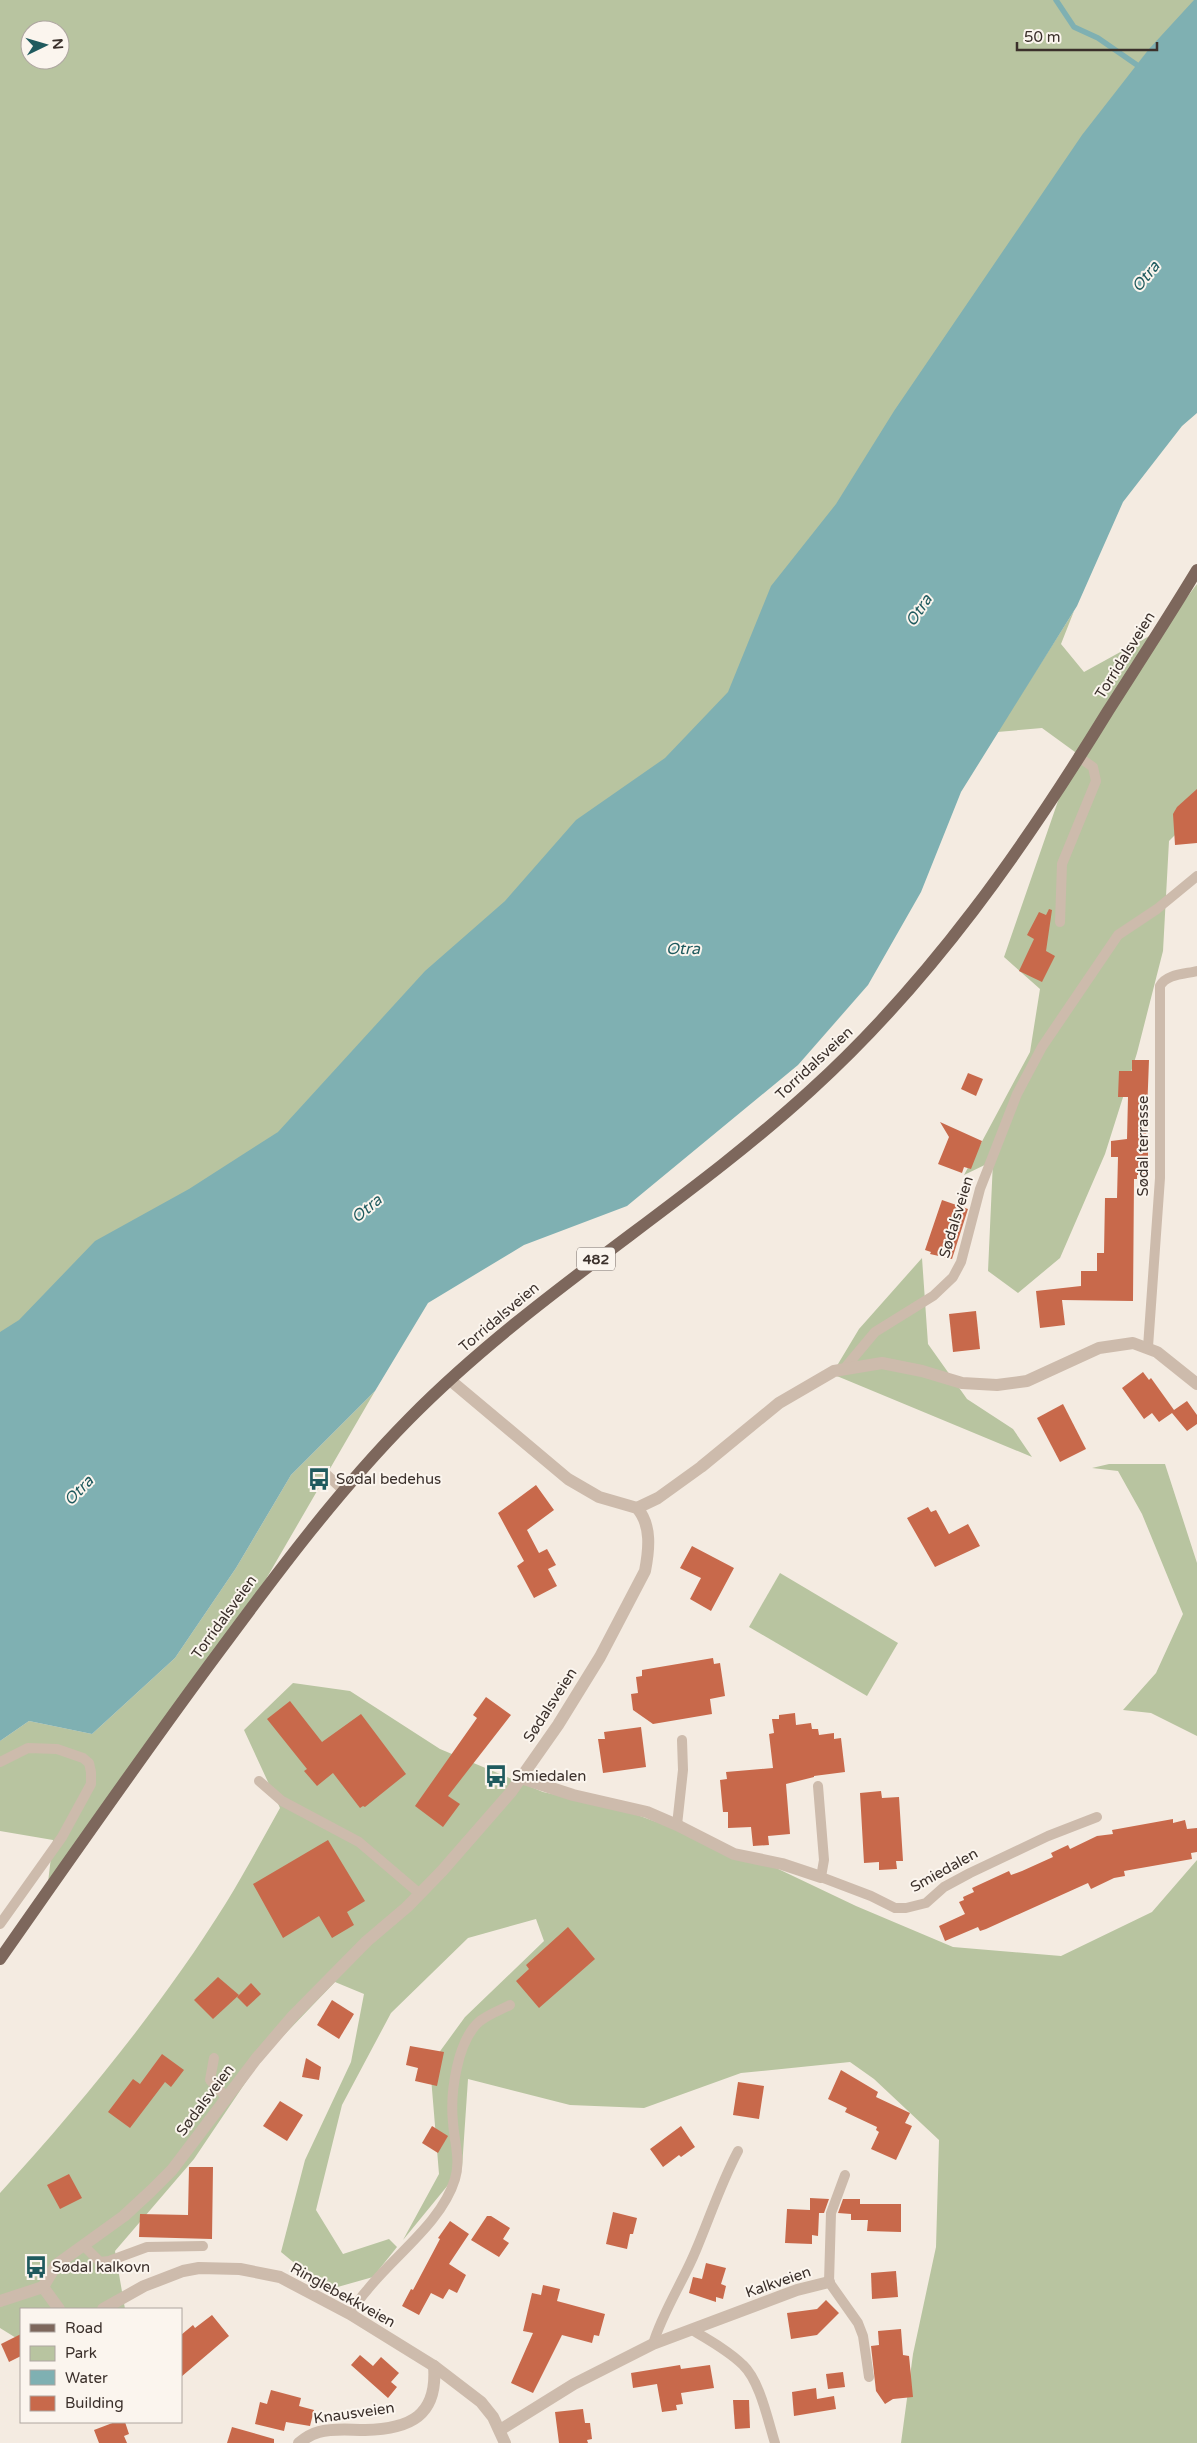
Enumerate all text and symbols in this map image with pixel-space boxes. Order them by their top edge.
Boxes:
north arrow [20,20,70,70]
scale bar [1017,20,1157,52]
text: 50 m [1024,28,1061,46]
text: N [48,38,66,50]
water label: Otra [1127,256,1165,296]
water label: Otra [901,590,937,630]
street label: Torridalsveien [1091,608,1159,702]
water label: Otra [666,939,701,959]
street label: Torridalsveien [772,1023,856,1103]
street label: Sødal terrasse [1134,1096,1152,1196]
street label: Sødalsveien [935,1174,977,1260]
water label: Otra [347,1189,387,1227]
road number: 482 [577,1248,615,1270]
street label: Torridalsveien [455,1278,543,1356]
bus stop icon: Sødal bedehus [306,1466,332,1492]
place label: Sødal bedehus [336,1470,441,1488]
water label: Otra [60,1471,98,1510]
street label: Torridalsveien [188,1572,260,1662]
street label: Sødalsveien [519,1665,581,1745]
bus stop icon: Smiedalen [483,1763,509,1789]
place label: Smiedalen [512,1767,586,1785]
street label: Smiedalen [907,1844,981,1896]
street label: Sødalsveien [172,2061,238,2139]
bus stop icon: Sødal kalkovn [23,2254,49,2280]
place label: Sødal kalkovn [52,2258,150,2276]
street label: Ringlebekkveien [287,2259,399,2331]
street label: Kalkveien [743,2262,813,2302]
legend [20,2308,182,2423]
text: Road [65,2319,103,2337]
text: Park [65,2344,97,2362]
text: Water [65,2369,108,2387]
text: Building [65,2394,124,2412]
street label: Knausveien [312,2398,396,2428]

